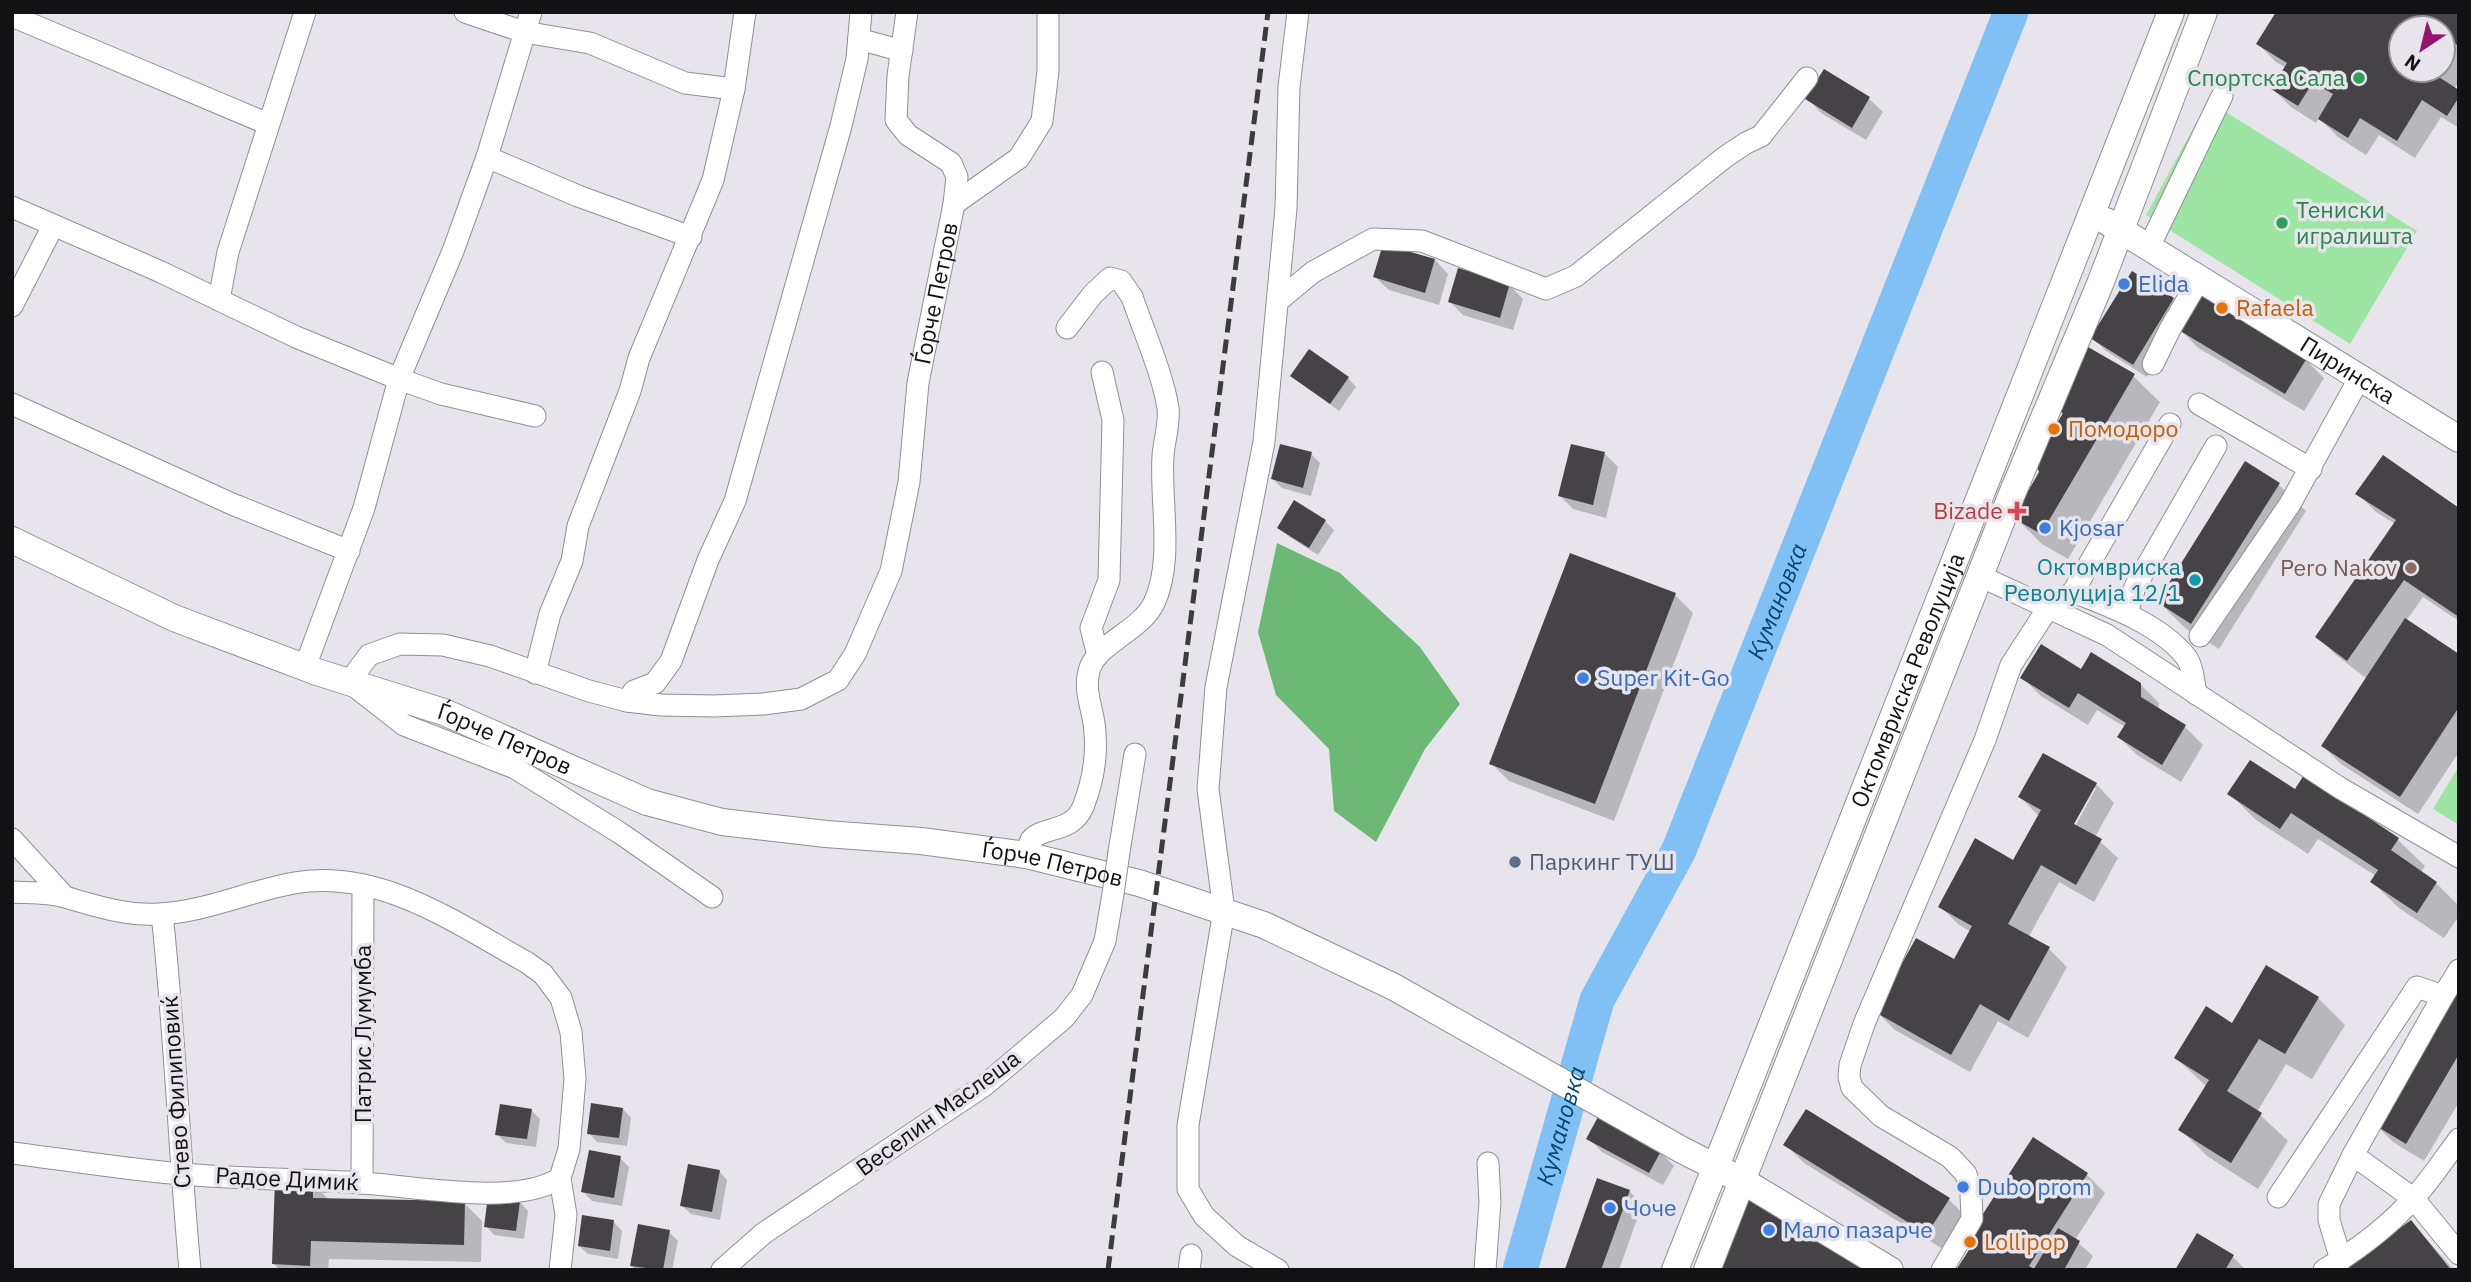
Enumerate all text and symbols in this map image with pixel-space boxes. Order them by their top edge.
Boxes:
north arrow [2387,14,2457,84]
text: N [2400,49,2425,77]
place label: Спортска Сала [2187,62,2345,92]
marker: Спортска Сала [2351,70,2367,86]
place label: Тениски игралишта [2296,194,2413,250]
marker: Тениски игралишта [2274,215,2290,231]
street label: Ѓорче Петров [906,219,964,367]
place label: Elida [2138,268,2189,298]
marker: Elida [2116,276,2132,292]
place label: Rafaela [2236,292,2314,322]
marker: Rafaela [2214,300,2230,316]
street label: Пиринска [2295,329,2401,410]
place label: Помодоро [2068,413,2179,443]
marker: Помодоро [2046,421,2062,437]
place label: Bizade [1933,495,2003,525]
marker: Bizade [2009,503,2025,519]
place label: Kjosar [2059,512,2125,542]
marker: Kjosar [2037,520,2053,536]
water label: Кумановка [1739,538,1814,664]
street label: Октомвриска Револуција [1843,548,1970,812]
place label: Октомвриска Револуција 12/1 [2004,551,2181,607]
place label: Pero Nakov [2280,552,2397,582]
marker: Pero Nakov [2403,560,2419,576]
marker: Октомвриска Револуција 12/1 [2187,572,2203,588]
place label: Super Kit-Go [1597,662,1730,692]
marker: Super Kit-Go [1575,670,1591,686]
street label: Ѓорче Петров [434,695,577,781]
street label: Ѓорче Петров [980,833,1127,893]
place label: Паркинг ТУШ [1529,846,1675,876]
marker: Паркинг ТУШ [1507,854,1523,870]
street label: Патрис Лумумба [347,945,377,1123]
street label: Стево Филиповиќ [153,995,197,1189]
street label: Веселин Маслеша [849,1042,1026,1182]
water label: Кумановка [1528,1062,1592,1189]
street label: Радое Димиќ [215,1159,360,1197]
place label: Dubo prom [1977,1171,2092,1201]
marker: Dubo prom [1955,1179,1971,1195]
place label: Чоче [1624,1192,1677,1222]
marker: Чоче [1602,1200,1618,1216]
place label: Мало пазарче [1783,1214,1933,1244]
marker: Мало пазарче [1761,1222,1777,1238]
place label: Lollipop [1984,1226,2066,1256]
marker: Lollipop [1962,1234,1978,1250]

